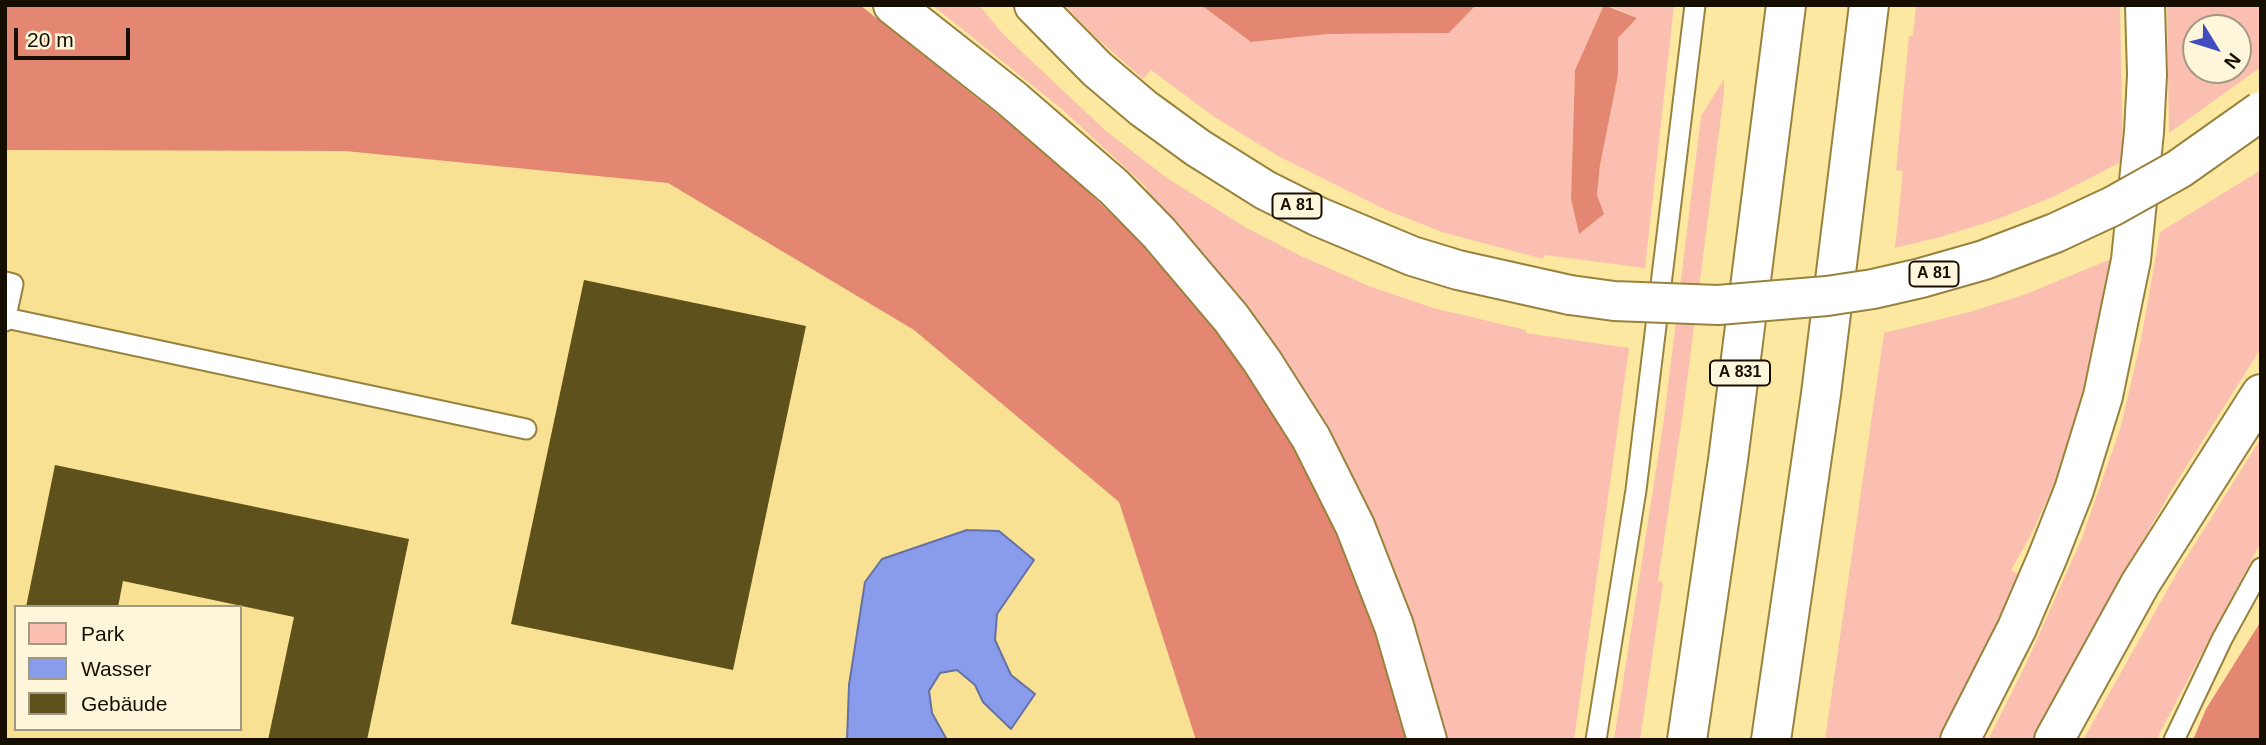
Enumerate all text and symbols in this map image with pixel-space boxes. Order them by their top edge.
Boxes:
scale bar [18,14,133,58]
north arrow [2182,14,2252,84]
text: 20 m [27,28,74,51]
text: N [2220,49,2245,73]
road number: A 81 [1272,194,1322,218]
road number: A 81 [1910,262,1958,286]
road number: A 831 [1710,360,1770,386]
legend [14,605,242,731]
text: Park [81,622,124,645]
text: Wasser [81,657,151,680]
text: Gebäude [81,692,167,715]

